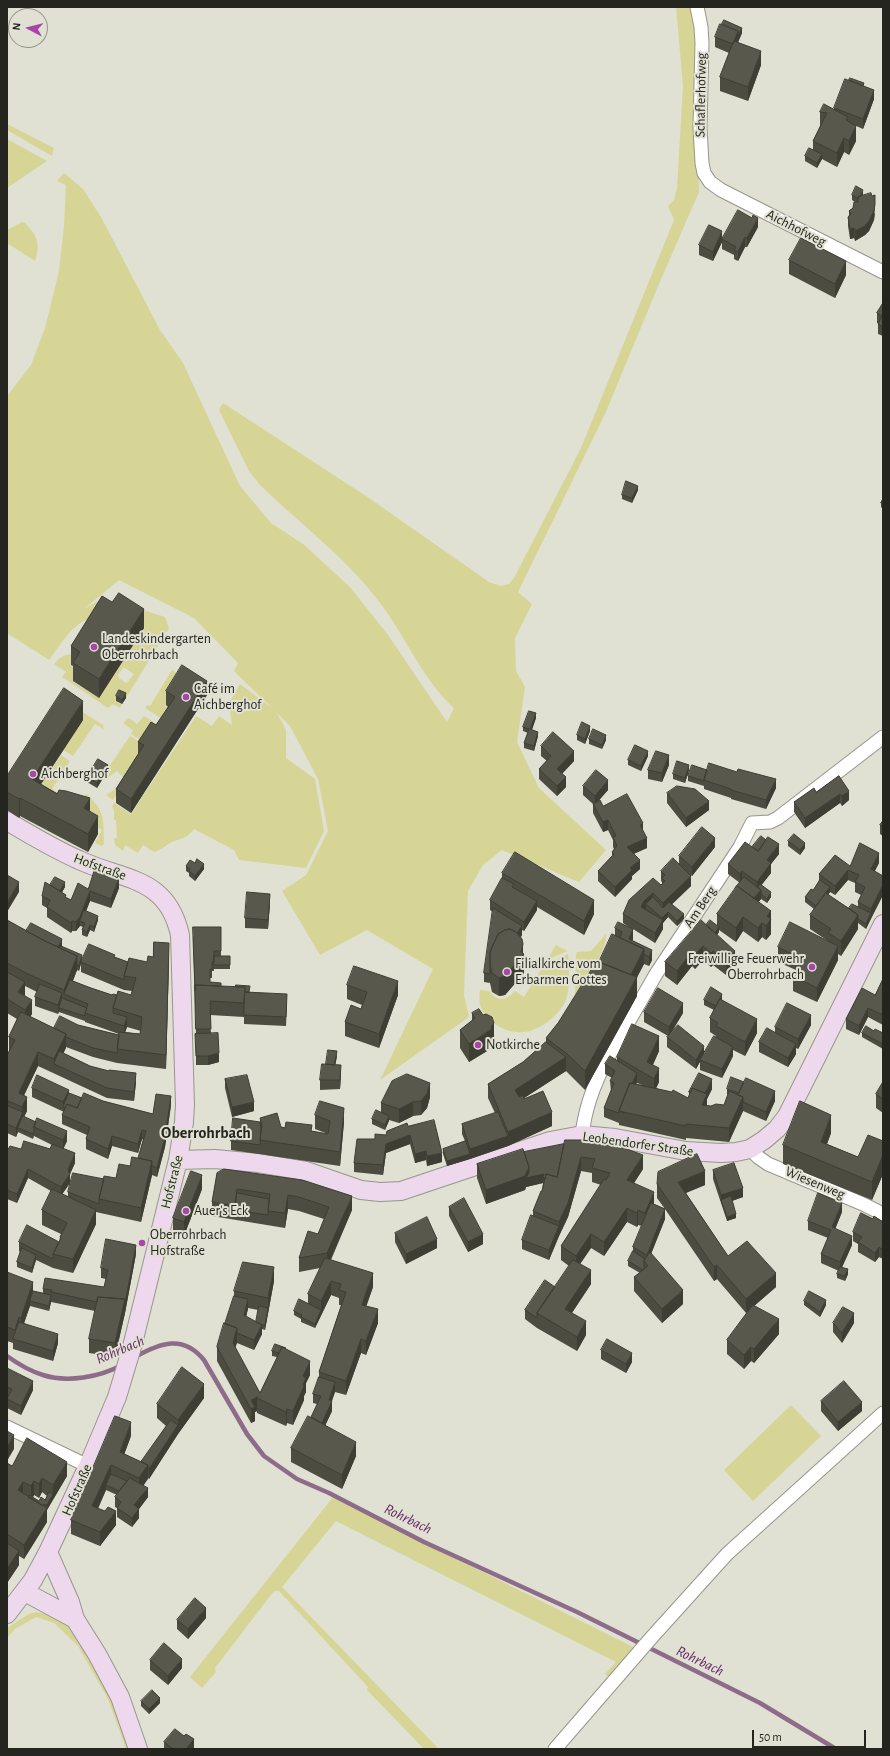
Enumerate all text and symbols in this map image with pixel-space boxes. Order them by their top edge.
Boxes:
north arrow [8,8,48,48]
text: N [11,22,23,31]
street label: Schaflerhofweg [692,52,710,138]
street label: Aichhofweg [763,206,829,250]
place label: Landeskindergarten Oberrohrbach [102,631,211,664]
marker: Landeskindergarten Oberrohrbach [89,642,99,652]
place label: Café im Aichberghof [194,681,261,714]
marker: Café im Aichberghof [181,692,191,702]
place label: Aichberghof [41,766,108,782]
marker: Aichberghof [28,769,38,779]
street label: Hofstraße [71,850,129,884]
street label: Am Berg [680,883,720,931]
place label: Freiwillige Feuerwehr Oberrohrbach [688,951,804,984]
place label: Filialkirche vom Erbarmen Gottes [515,956,607,988]
marker: Freiwillige Feuerwehr Oberrohrbach [807,962,817,972]
marker: Filialkirche vom Erbarmen Gottes [502,967,512,977]
place label: Notkirche [486,1037,540,1053]
marker: Notkirche [473,1040,483,1050]
district label: Oberrohrbach [161,1123,251,1143]
street label: Leobendorfer Straße [582,1128,694,1160]
street label: Hofstraße [157,1153,187,1211]
street label: Wiesenweg [783,1163,847,1203]
place label: Auer's Eck [194,1203,248,1219]
marker: Auer's Eck [181,1206,191,1216]
place label: Oberrohrbach Hofstraße [150,1227,226,1260]
marker: Oberrohrbach Hofstraße [137,1238,147,1248]
water label: Rohrbach [93,1332,147,1368]
street label: Hofstraße [58,1462,96,1518]
water label: Rohrbach [381,1500,435,1538]
water label: Rohrbach [673,1642,727,1680]
scale bar [754,1722,868,1748]
text: 50 m [759,1731,782,1743]

